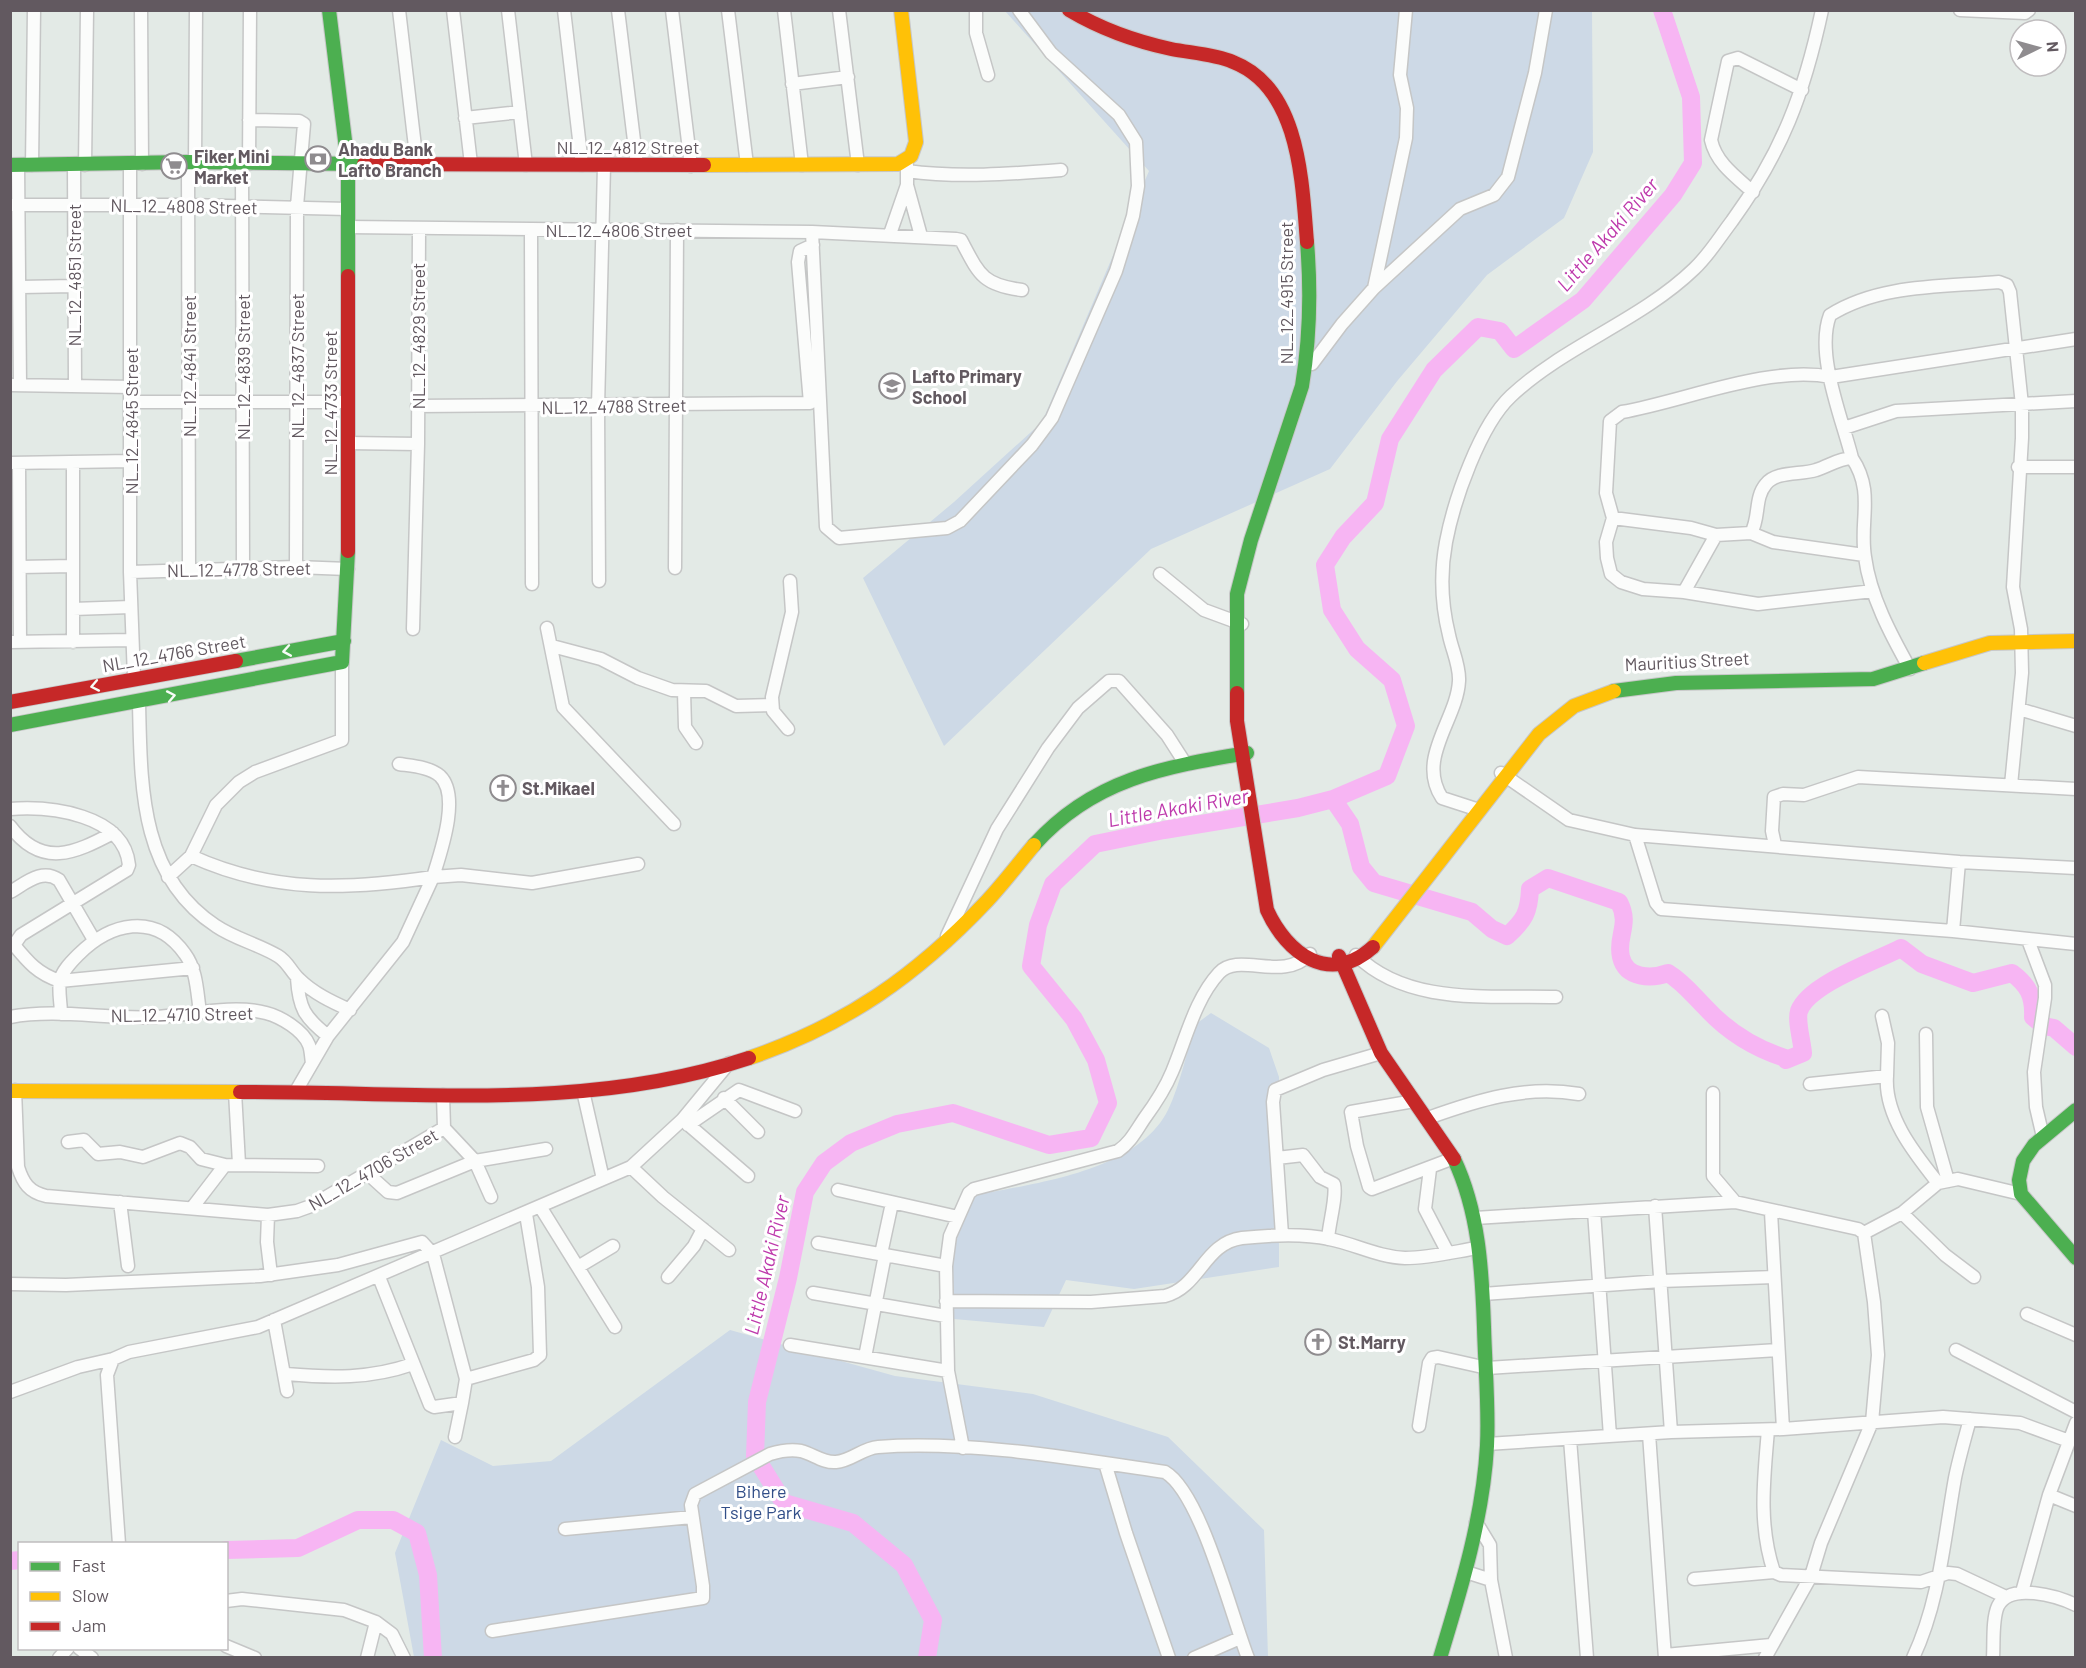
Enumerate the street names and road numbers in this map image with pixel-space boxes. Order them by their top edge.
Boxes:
street label: NL_12_4812 Street [556,136,700,158]
street label: NL_12_4808 Street [110,194,258,218]
street label: NL_12_4851 Street [63,204,85,346]
street label: NL_12_4806 Street [545,219,693,241]
street label: NL_12_4915 Street [1275,222,1297,365]
street label: NL_12_4829 Street [407,263,429,409]
street label: NL_12_4837 Street [286,293,308,439]
street label: NL_12_4839 Street [232,294,254,440]
street label: NL_12_4841 Street [178,295,200,437]
street label: NL_12_4733 Street [319,331,341,475]
street label: NL_12_4845 Street [120,348,142,494]
street label: NL_12_4788 Street [541,394,687,418]
street label: NL_12_4778 Street [167,557,311,581]
street label: NL_12_4766 Street [101,630,247,676]
street label: Mauritius Street [1624,647,1750,675]
street label: NL_12_4710 Street [110,1002,254,1026]
street label: NL_12_4706 Street [304,1123,442,1215]

